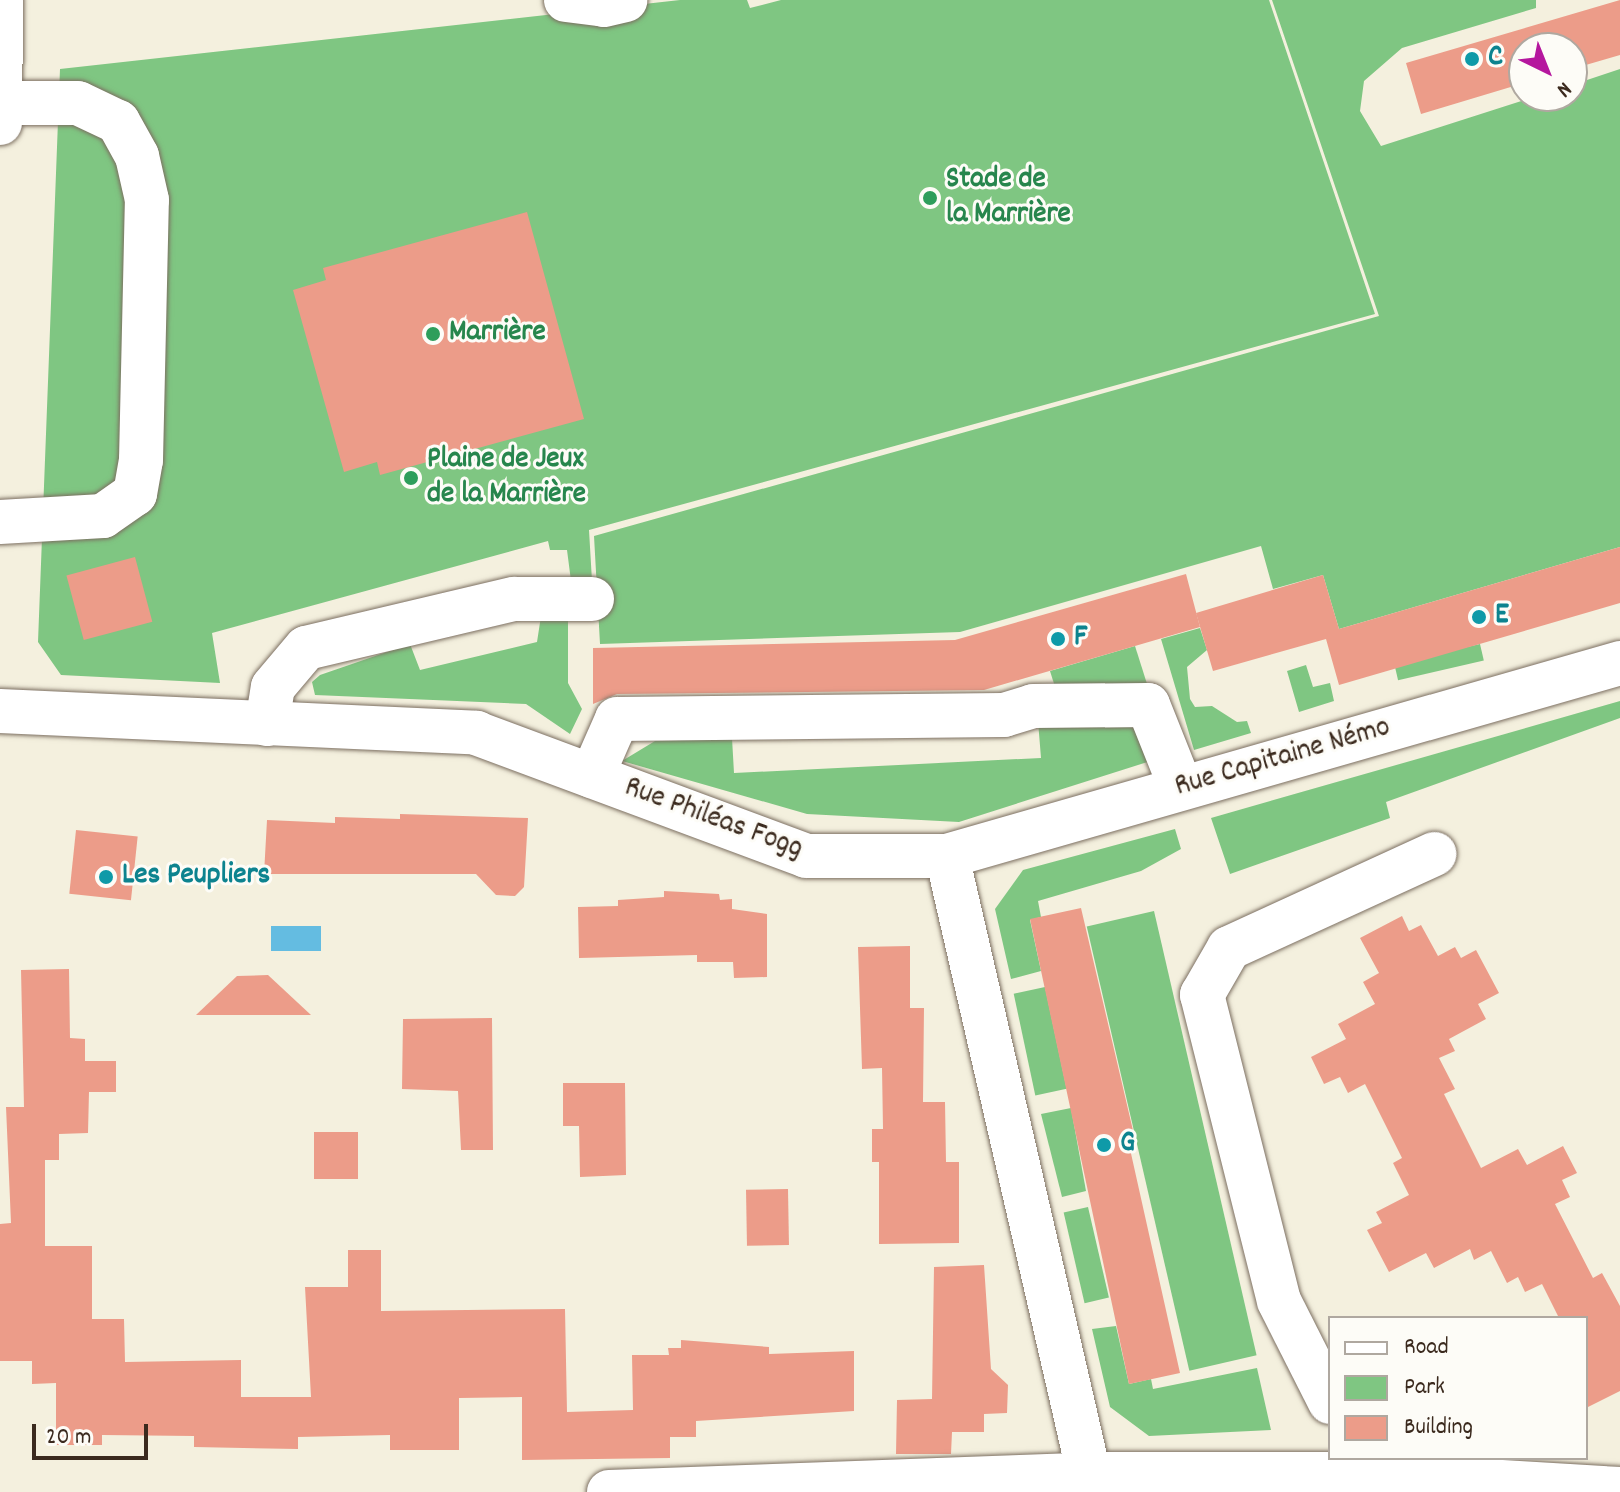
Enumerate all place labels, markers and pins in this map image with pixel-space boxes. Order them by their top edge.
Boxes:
place label: C [1488,41,1503,77]
marker: C [1463,50,1481,68]
place label: Stade de la Marrière [946,163,1071,234]
marker: Stade de la Marrière [921,189,939,207]
place label: Marrière [449,316,546,352]
marker: Marrière [424,325,442,343]
place label: Plaine de Jeux de la Marrière [427,443,586,514]
marker: Plaine de Jeux de la Marrière [402,469,420,487]
place label: E [1495,599,1509,635]
marker: E [1470,608,1488,626]
place label: F [1074,621,1087,657]
marker: F [1049,630,1067,648]
place label: Les Peupliers [122,859,270,895]
marker: Les Peupliers [97,868,115,886]
place label: G [1120,1127,1135,1163]
marker: G [1095,1136,1113,1154]

